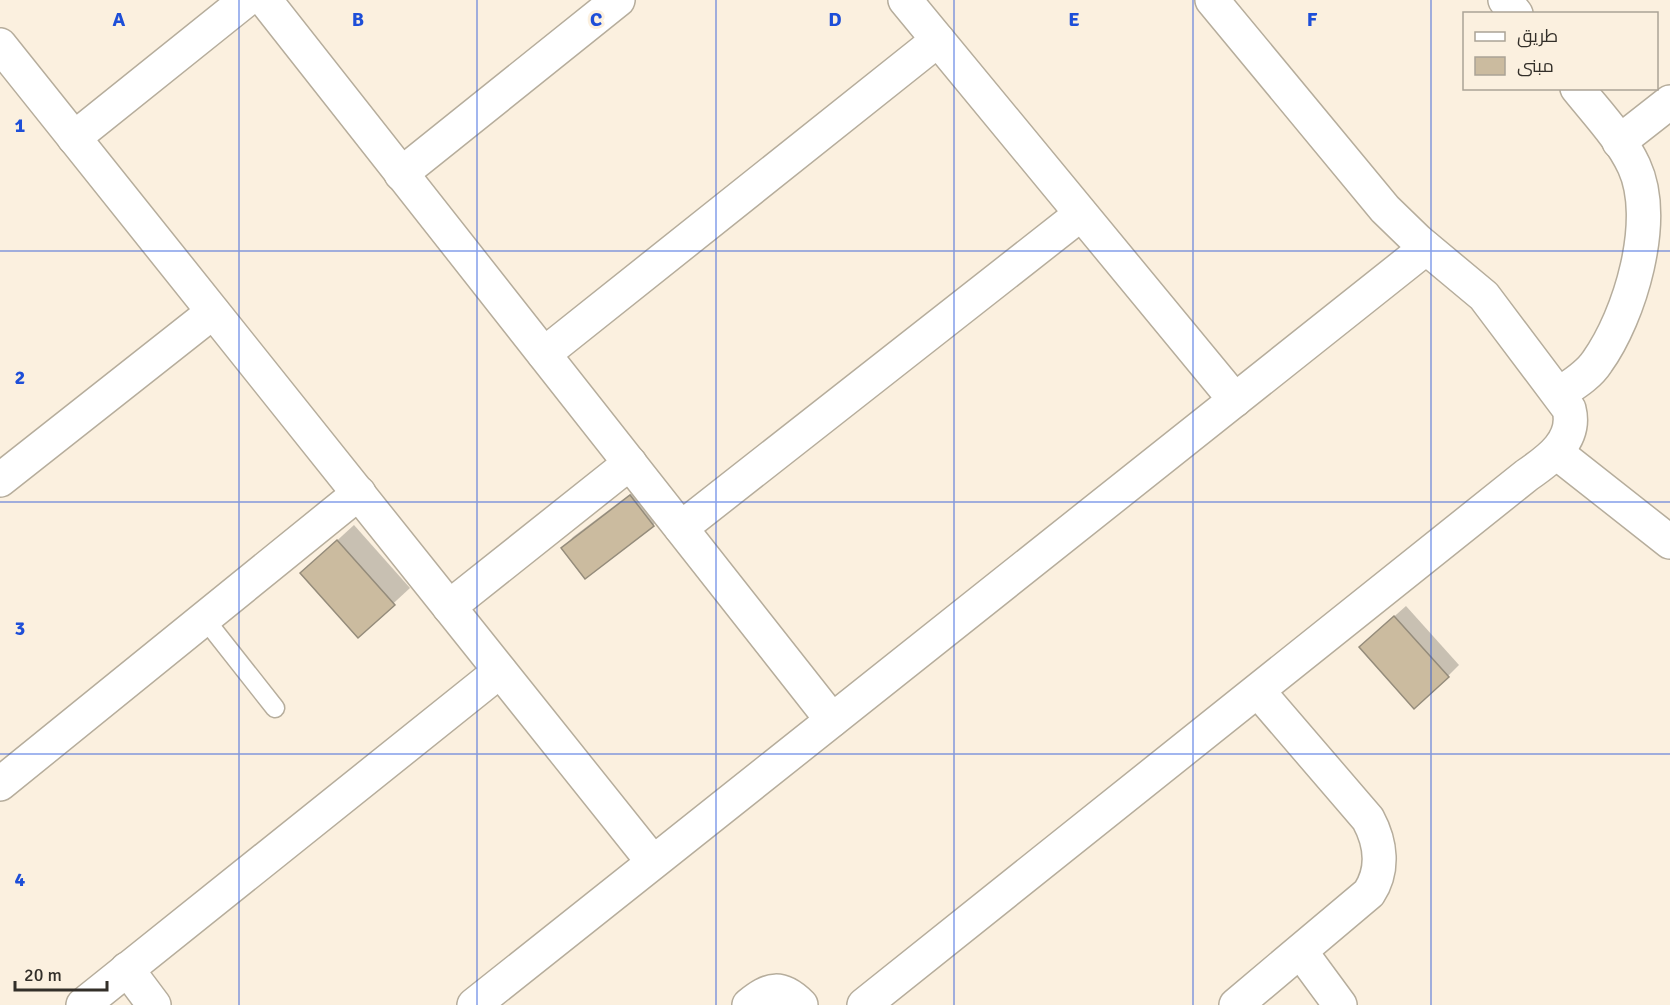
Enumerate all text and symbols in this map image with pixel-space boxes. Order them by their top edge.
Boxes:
text: A [113,7,126,32]
text: B [352,7,364,32]
text: C [590,7,602,32]
text: D [828,7,842,32]
text: E [1068,7,1080,32]
text: F [1307,7,1318,32]
legend [1463,12,1658,90]
text: طريق [1517,25,1558,48]
text: مبنى [1517,55,1554,77]
text: 1 [15,113,26,138]
text: 2 [15,365,25,390]
text: 3 [15,616,25,641]
text: 4 [15,867,26,892]
scale bar [15,954,106,992]
text: 20 m [24,964,62,986]

